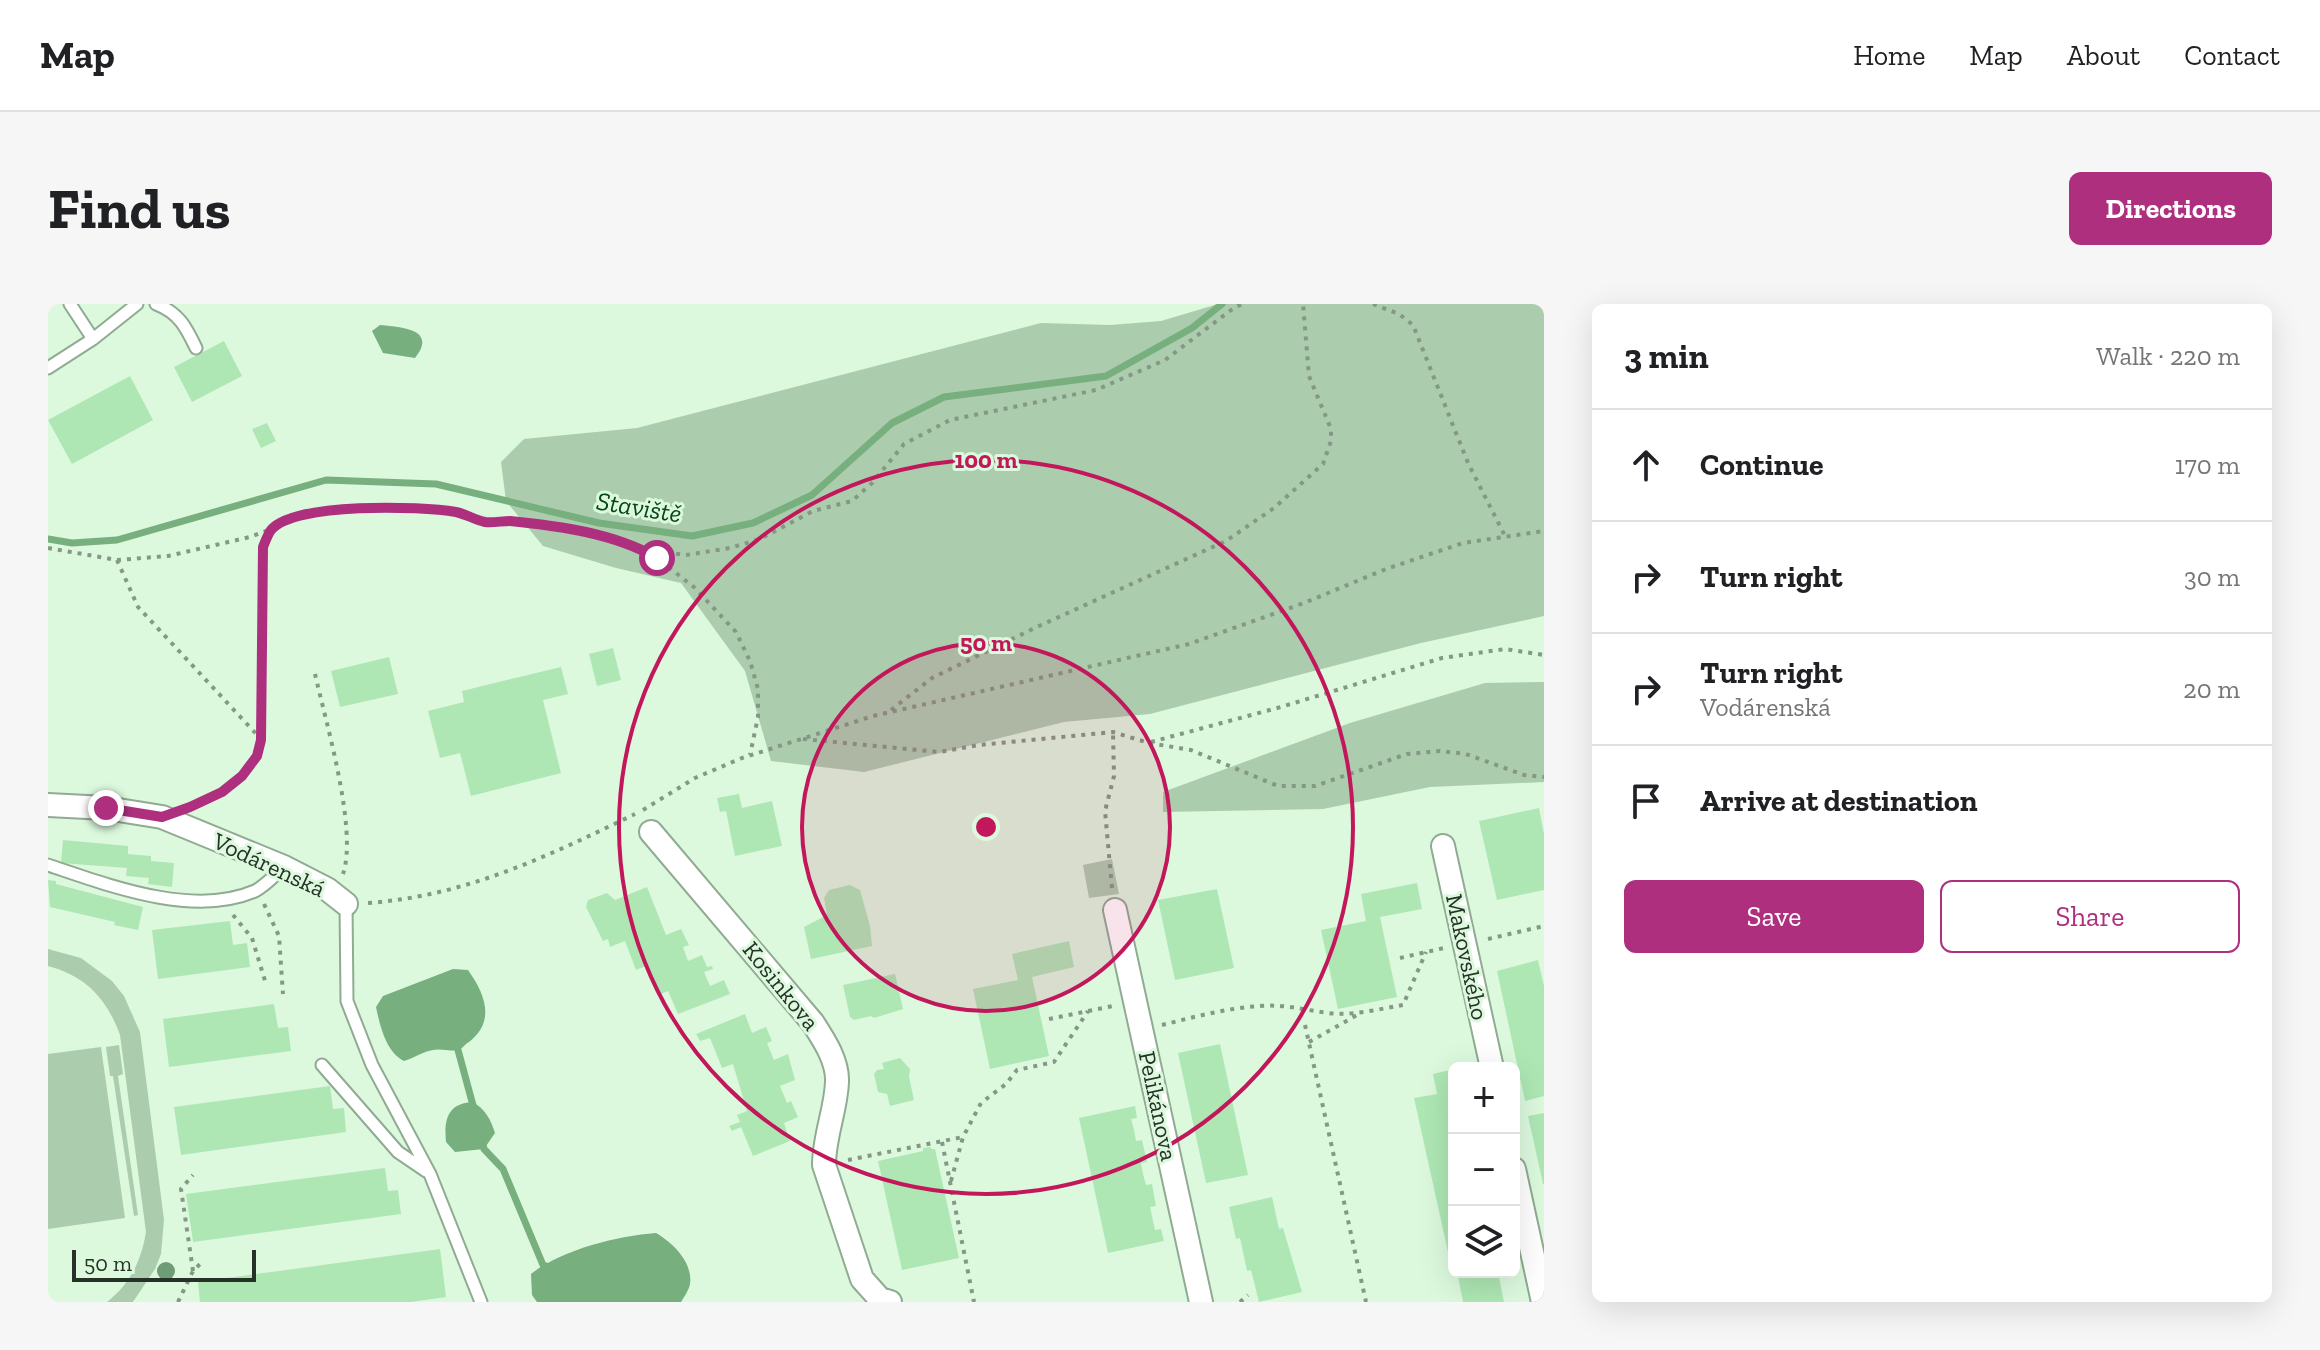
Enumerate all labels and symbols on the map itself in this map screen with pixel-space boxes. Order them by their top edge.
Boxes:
text: 100 m [955,445,1017,474]
water label: Staviště [594,484,684,530]
route start [639,540,675,576]
text: 50 m [960,628,1012,657]
route end [88,790,124,826]
centre of rings [972,813,1000,841]
street label: Vodárenská [207,825,330,903]
street label: Makovského [1440,891,1495,1023]
street label: Kosinkova [737,935,826,1036]
street label: Pelikánova [1133,1048,1184,1164]
scale bar [72,1246,256,1282]

